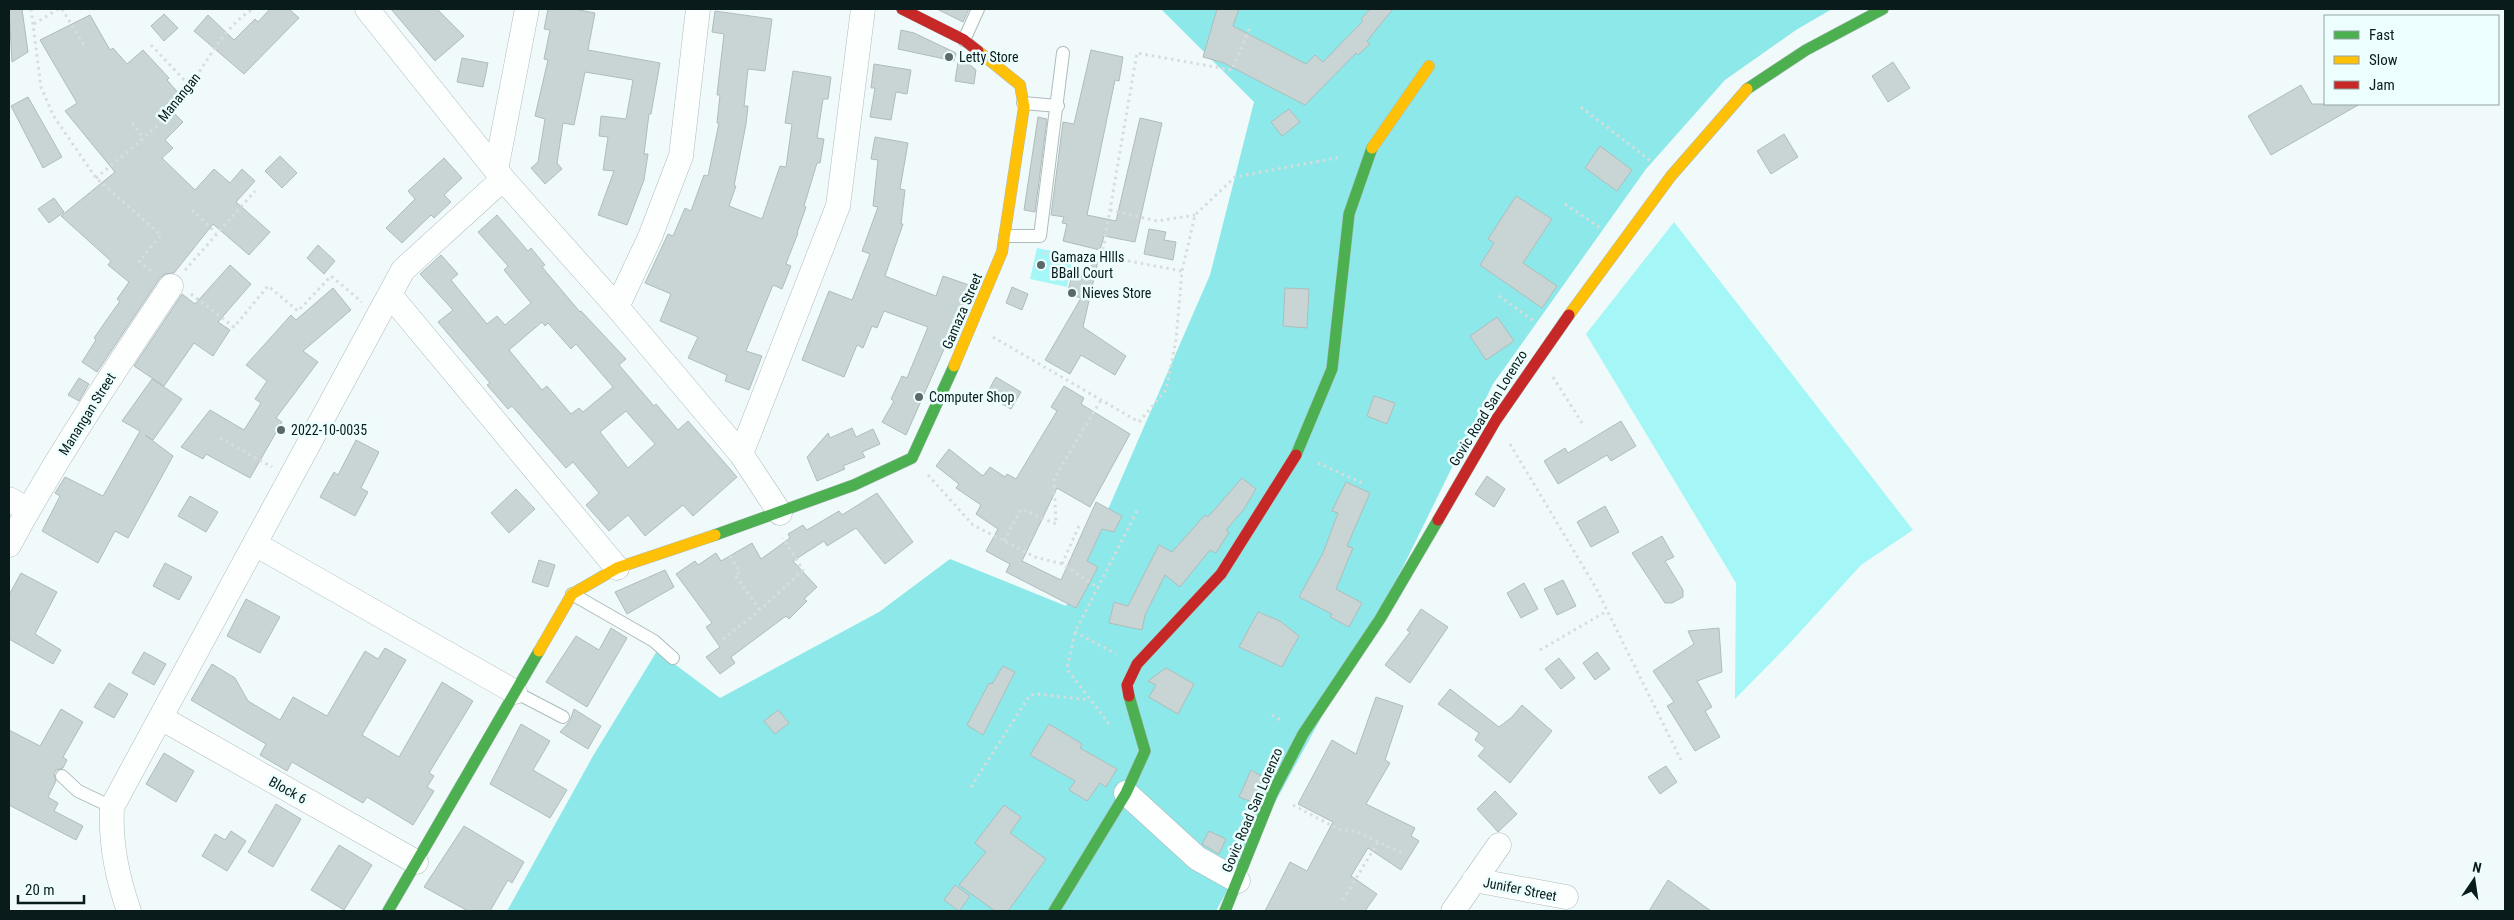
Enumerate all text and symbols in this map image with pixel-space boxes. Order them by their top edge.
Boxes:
legend [2324,15,2499,105]
text: Fast [2369,26,2394,44]
place label: Letty Store [959,49,1019,65]
marker: Letty Store [943,51,955,63]
text: Slow [2369,51,2398,69]
street label: Manangan [155,69,203,125]
text: Jam [2369,76,2395,94]
place label: Gamaza HIlls BBall Court [1051,249,1124,281]
marker: Gamaza HIlls BBall Court [1035,259,1047,271]
street label: Gamaza Street [939,271,985,351]
place label: Nieves Store [1082,285,1152,301]
marker: Nieves Store [1066,287,1078,299]
street label: Govic Road San Lorenzo [1446,347,1530,469]
street label: Manangan Street [55,370,119,458]
place label: Computer Shop [929,389,1014,405]
marker: Computer Shop [913,391,925,403]
place label: 2022-10-0035 [291,422,367,438]
marker: 2022-10-0035 [275,424,287,436]
street label: Govic Road San Lorenzo [1219,745,1285,875]
street label: Block 6 [266,773,310,807]
north arrow [2449,855,2499,905]
text: N [2471,859,2483,876]
scale bar [18,872,84,904]
street label: Junifer Street [1482,874,1558,904]
text: 20 m [25,881,55,899]

